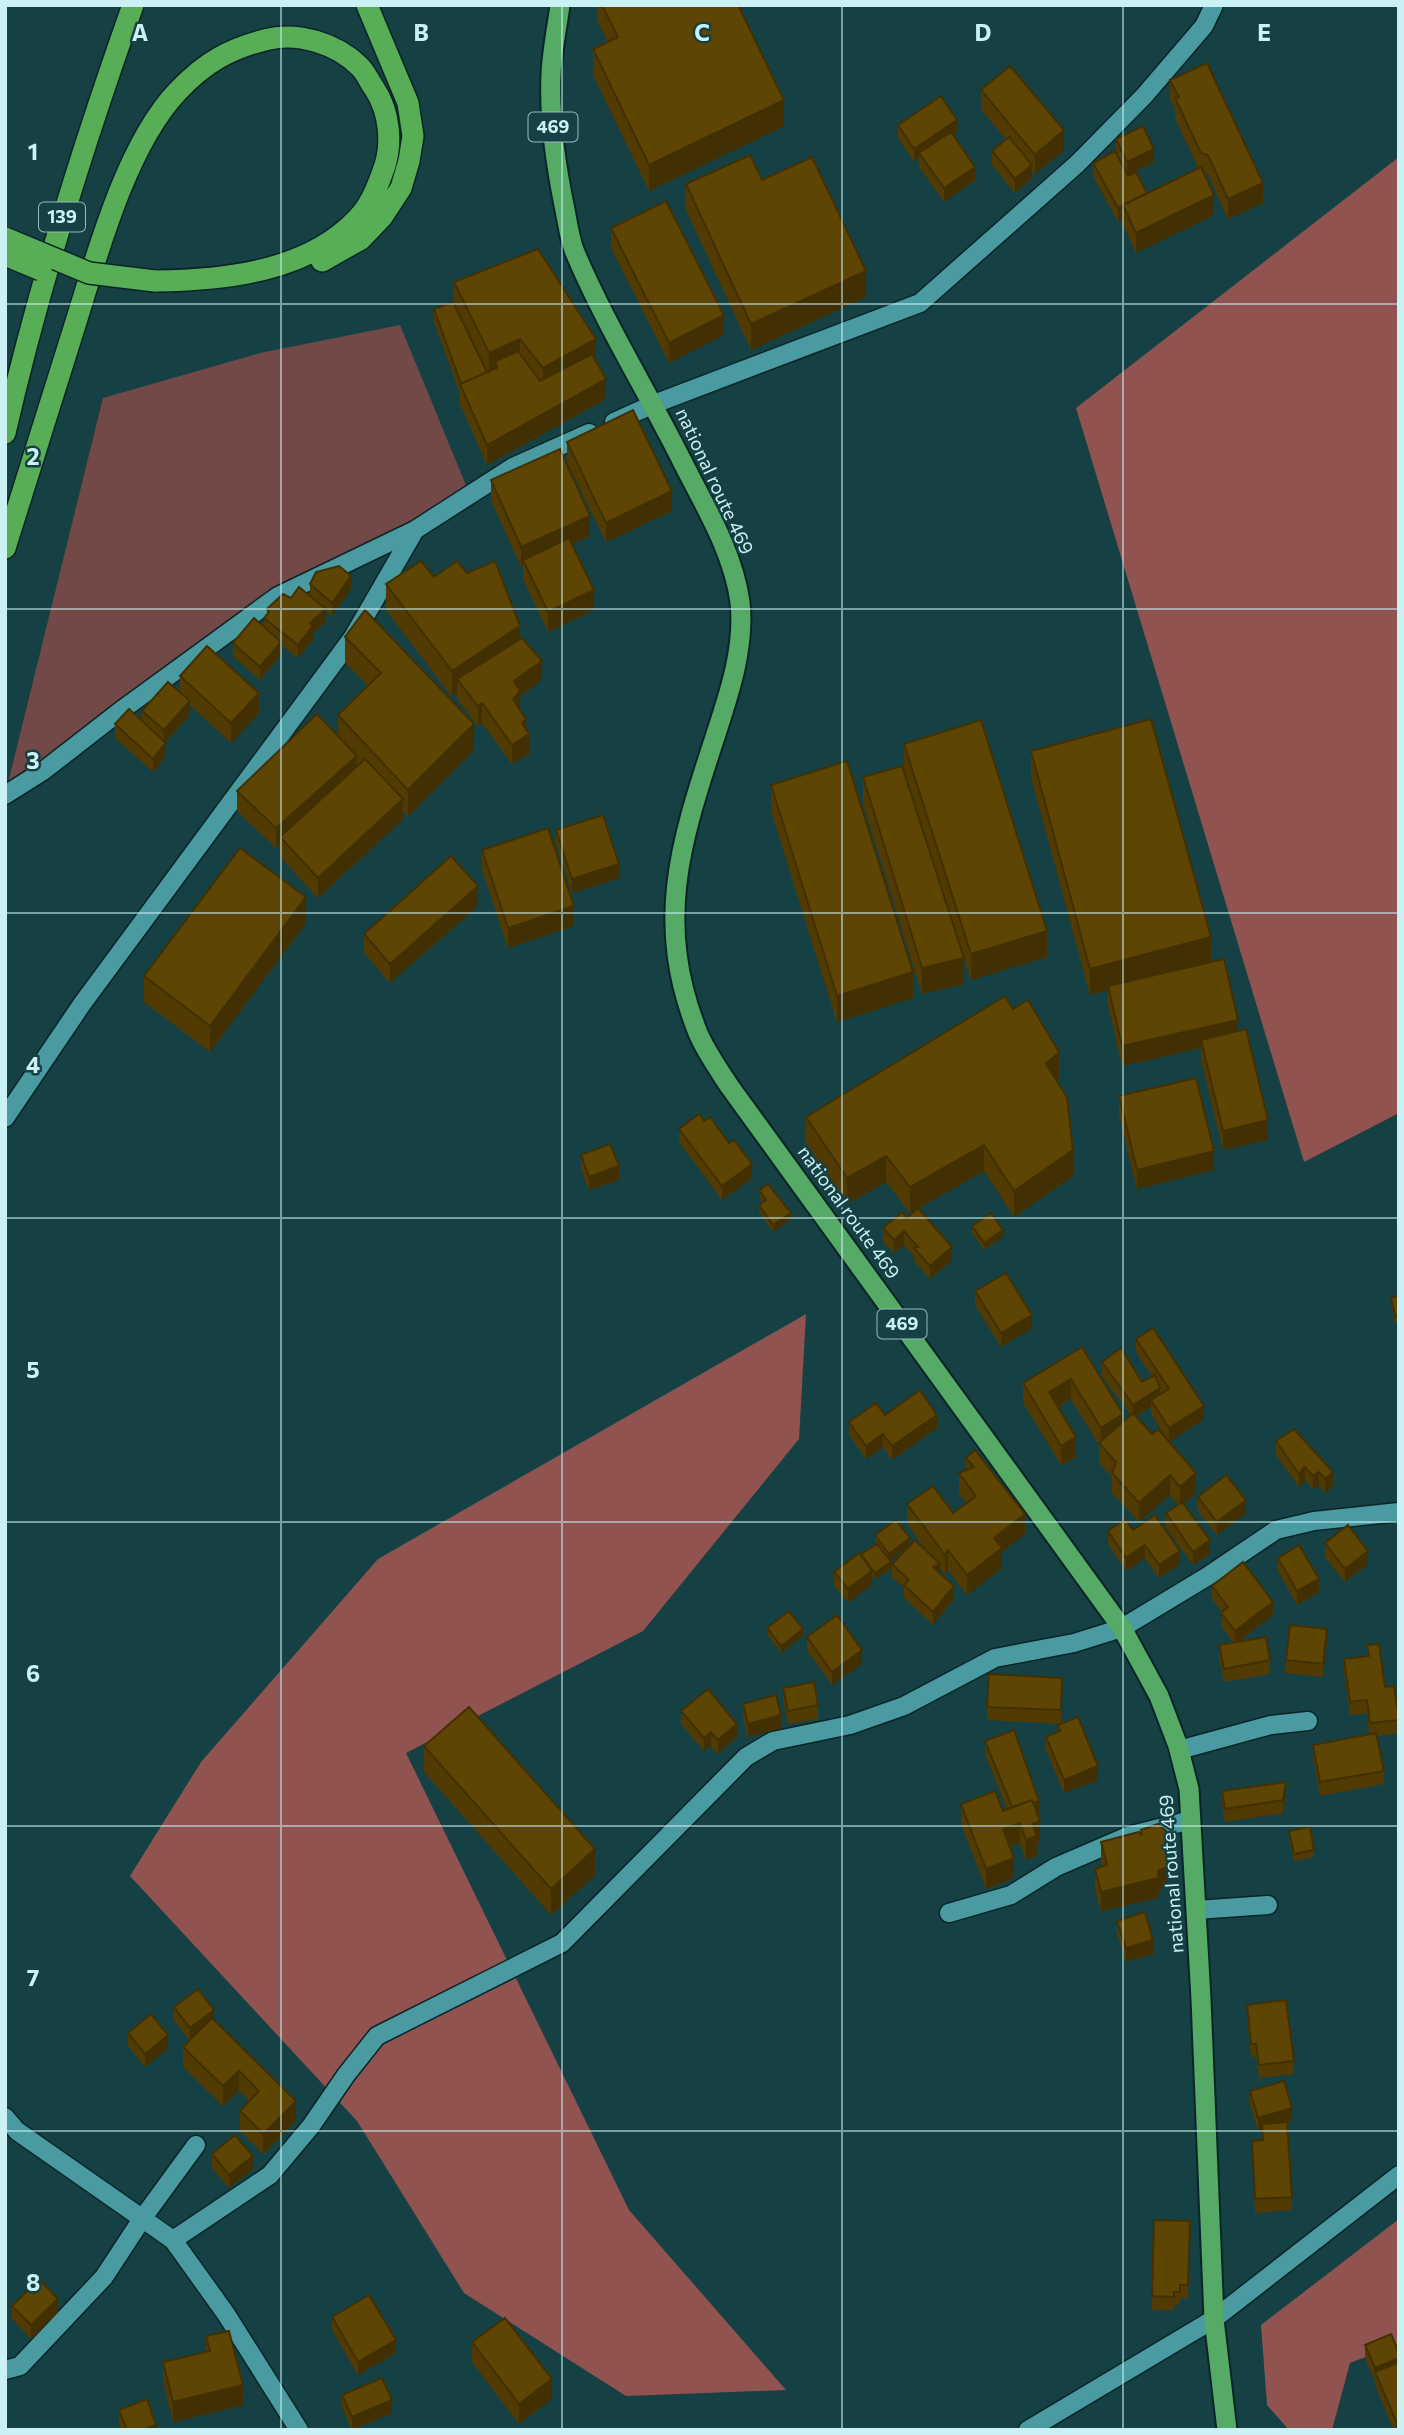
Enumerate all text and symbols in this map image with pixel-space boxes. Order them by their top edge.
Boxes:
text: A [132,18,149,46]
text: B [413,18,429,46]
text: C [694,18,710,46]
text: D [975,18,992,46]
text: E [1257,18,1271,46]
road number: 469 [528,112,578,142]
text: 1 [28,137,38,165]
road number: 139 [39,202,85,232]
street label: national route 469 [671,404,759,558]
text: 2 [26,442,40,470]
text: 3 [26,746,40,774]
text: 4 [26,1050,40,1078]
street label: national route 469 [793,1141,905,1283]
road number: 469 [878,1310,926,1338]
text: 5 [26,1355,40,1383]
text: 6 [26,1659,40,1687]
street label: national route 469 [1153,1794,1188,1954]
text: 7 [27,1963,39,1991]
text: 8 [26,2268,40,2296]

